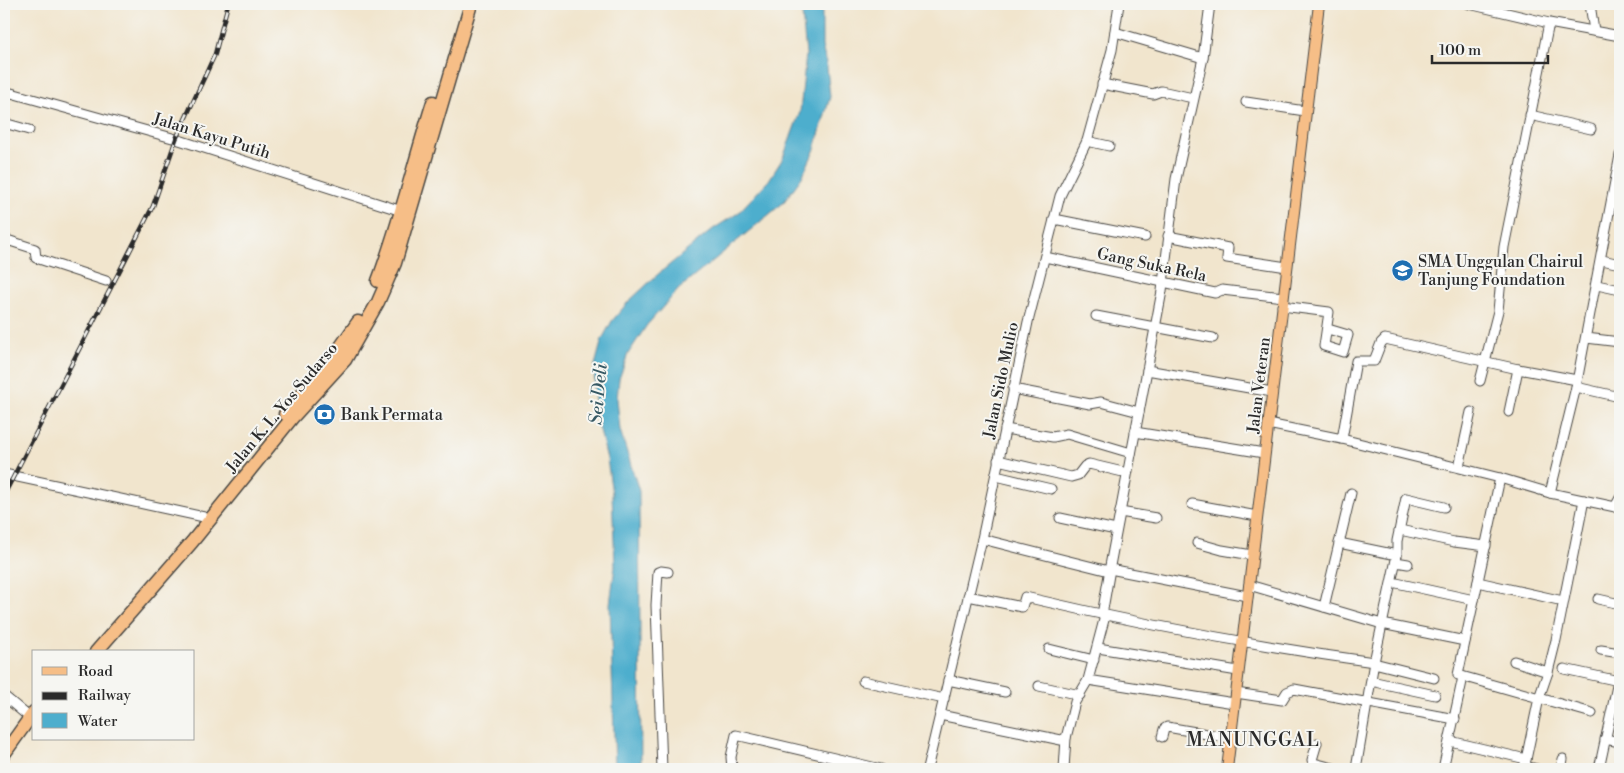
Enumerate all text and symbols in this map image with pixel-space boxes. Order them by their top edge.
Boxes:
scale bar [1432,32,1548,64]
text: 100 m [1439,41,1481,60]
street label: Jalan Kayu Putih [150,108,273,163]
street label: Gang Suka Rela [1095,244,1209,287]
place label: SMA Unggulan Chairul Tanjung Foundation [1418,252,1583,290]
school or university icon: SMA Unggulan Chairul Tanjung Foundation [1390,258,1414,282]
street label: Jalan Sido Mulio [979,320,1023,441]
street label: Jalan Veteran [1243,335,1275,435]
street label: Jalan K. L. Yos Sudarso [221,339,342,478]
water label: Sei Deli [584,362,613,426]
bank icon: Bank Permata [313,402,337,426]
place label: Bank Permata [340,405,444,425]
legend [32,650,195,740]
text: Road [78,662,113,681]
text: Railway [78,686,132,705]
text: Water [77,712,118,731]
district label: MANUNGGAL [1186,728,1320,752]

